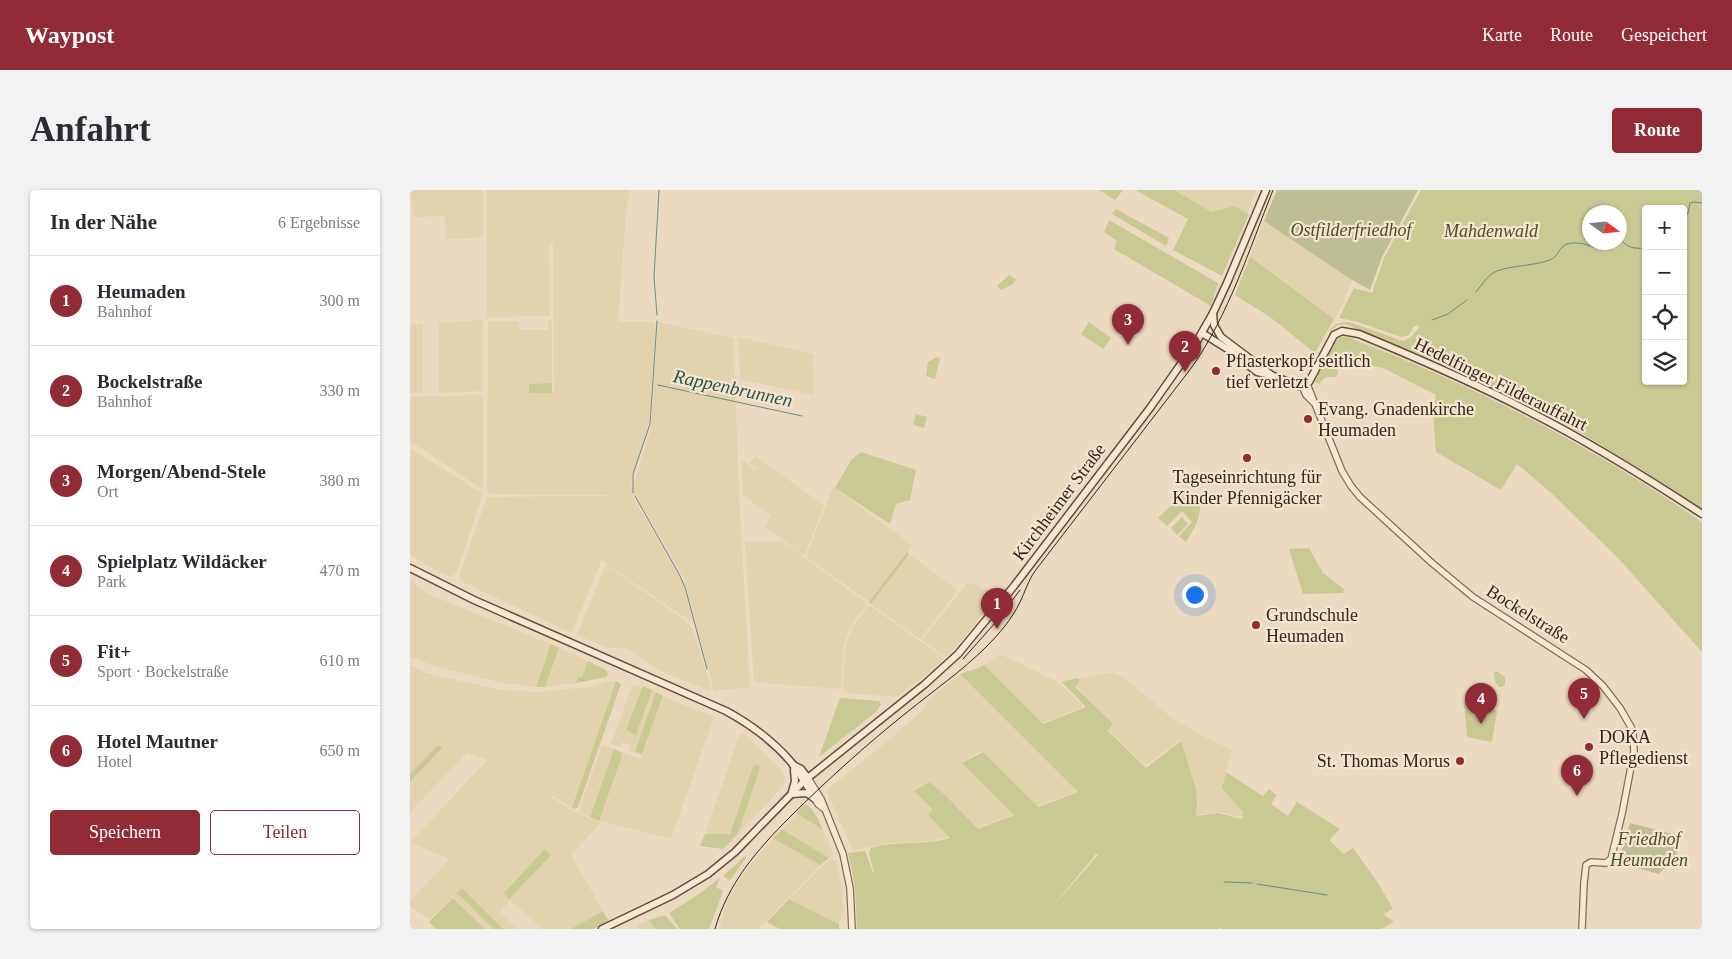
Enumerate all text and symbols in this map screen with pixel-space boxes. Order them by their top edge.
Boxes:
text: Waypost [25,22,114,48]
text: Karte [1482,25,1522,45]
text: Route [1550,25,1593,45]
text: Gespeichert [1621,25,1707,45]
button: Route [1612,108,1702,153]
text: Anfahrt [30,110,151,149]
north arrow [1582,205,1627,250]
map controls [1642,205,1687,385]
button: + [1642,205,1687,250]
text: In der Nähe [50,210,157,234]
text: 6 Ergebnisse [278,214,360,231]
park label: Ostfilderfriedhof [1291,220,1414,240]
park label: Mahdenwald [1443,221,1539,241]
button: − [1642,250,1687,295]
text: Heumaden [97,281,186,302]
text: 1 [62,292,70,309]
text: 300 m [320,292,360,309]
button: locate [1642,295,1687,340]
text: Bahnhof [97,303,152,320]
pin: 3 [1112,304,1144,345]
pin: 2 [1169,331,1201,372]
street label: Hedelfinger Filderauffahrt [1411,333,1591,435]
button: layers [1642,340,1687,385]
place label: Pflasterkopf seitlich tief verletzt [1226,351,1370,392]
water label: Rappenbrunnen [670,365,795,411]
marker: Pflasterkopf seitlich tief verletzt [1210,365,1222,377]
text: Bockelstraße [97,371,203,392]
text: 2 [62,382,70,399]
text: 330 m [320,382,360,399]
text: Bahnhof [97,393,152,410]
place label: Evang. Gnadenkirche Heumaden [1318,399,1474,440]
marker: Evang. Gnadenkirche Heumaden [1302,413,1314,425]
street label: Kirchheimer Straße [1008,439,1110,565]
marker: Tageseinrichtung für Kinder Pfennigäcker [1241,452,1253,464]
text: Morgen/Abend-Stele [97,461,266,482]
place label: Tageseinrichtung für Kinder Pfennigäcker [1172,467,1322,508]
text: 3 [62,472,70,489]
text: 380 m [320,472,360,489]
text: Ort [97,483,118,500]
text: Spielplatz Wildäcker [97,551,267,572]
text: 4 [62,562,70,579]
text: 470 m [320,562,360,579]
text: Park [97,573,126,590]
street label: Bockelstraße [1483,581,1573,647]
your location [1182,582,1208,608]
pin: 1 [981,588,1013,629]
place label: Grundschule Heumaden [1266,605,1358,646]
marker: Grundschule Heumaden [1250,619,1262,631]
text: Fit+ [97,641,131,662]
text: 5 [62,652,70,669]
text: 610 m [320,652,360,669]
text: Sport · Bockelstraße [97,663,229,680]
pin: 5 [1568,678,1600,719]
pin: 4 [1465,683,1497,724]
place label: DOKA Pflegedienst [1599,727,1688,768]
text: Hotel Mautner [97,731,218,752]
marker: DOKA Pflegedienst [1583,741,1595,753]
text: 6 [62,742,70,759]
text: 650 m [320,742,360,759]
place label: St. Thomas Morus [1317,751,1450,771]
text: Hotel [97,753,133,770]
marker: St. Thomas Morus [1454,755,1466,767]
pin: 6 [1561,755,1593,796]
button: Speichern [50,810,200,855]
button: Teilen [210,810,360,855]
park label: Friedhof Heumaden [1609,829,1688,870]

